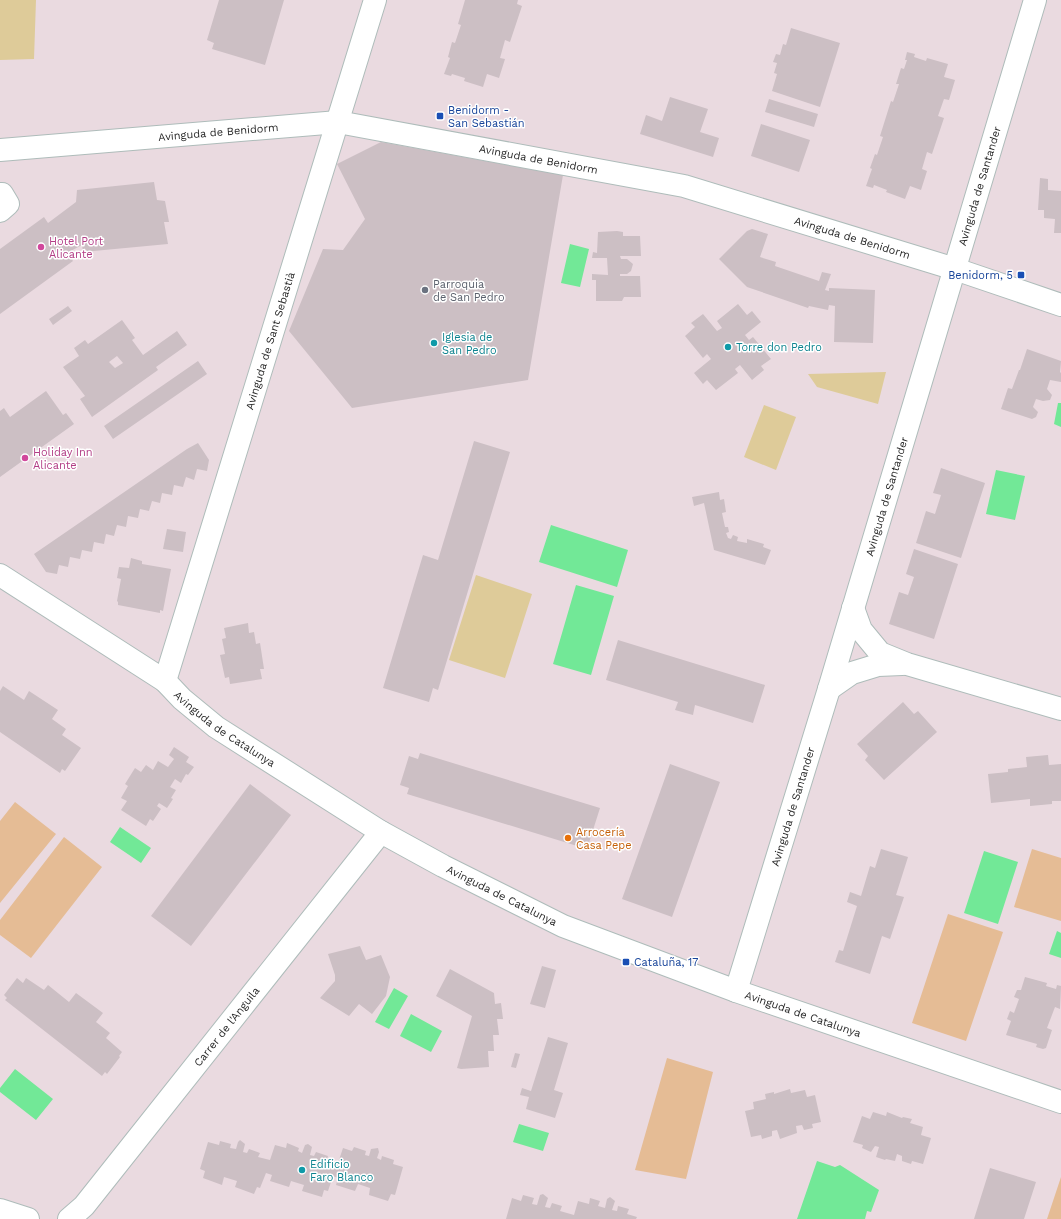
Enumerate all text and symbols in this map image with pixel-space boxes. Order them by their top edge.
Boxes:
place label: Benidorm - San Sebastián [448,104,525,130]
marker: Benidorm - San Sebastián [435,111,445,121]
street label: Avinguda de Benidorm [158,121,279,144]
street label: Avinguda de Santander [956,124,1004,247]
street label: Avinguda de Benidorm [478,142,599,177]
street label: Avinguda de Benidorm [793,214,912,262]
place label: Hotel Port Alicante [49,235,104,261]
marker: Hotel Port Alicante [36,242,46,252]
place label: Benidorm, 5 [948,269,1013,282]
marker: Benidorm, 5 [1016,270,1026,280]
street label: Avinguda de Sant Sebastià [243,271,298,411]
place label: Parroquia de San Pedro [433,278,505,304]
marker: Parroquia de San Pedro [420,285,430,295]
place label: Iglesia de San Pedro [442,331,497,357]
marker: Iglesia de San Pedro [429,338,439,348]
place label: Torre don Pedro [736,341,822,354]
marker: Torre don Pedro [723,342,733,352]
street label: Avinguda de Santander [863,435,911,558]
place label: Holiday Inn Alicante [33,446,93,472]
marker: Holiday Inn Alicante [20,453,30,463]
street label: Avinguda de Catalunya [171,689,277,770]
street label: Avinguda de Santander [769,745,818,868]
place label: Arrocería Casa Pepe [576,826,632,852]
marker: Arrocería Casa Pepe [563,833,573,843]
street label: Avinguda de Catalunya [444,863,559,929]
place label: Cataluña, 17 [634,956,699,969]
marker: Cataluña, 17 [621,957,631,967]
street label: Carrer de l'Anguila [191,985,262,1069]
street label: Avinguda de Catalunya [743,989,863,1040]
place label: Edificio Faro Blanco [310,1158,373,1184]
marker: Edificio Faro Blanco [297,1165,307,1175]

